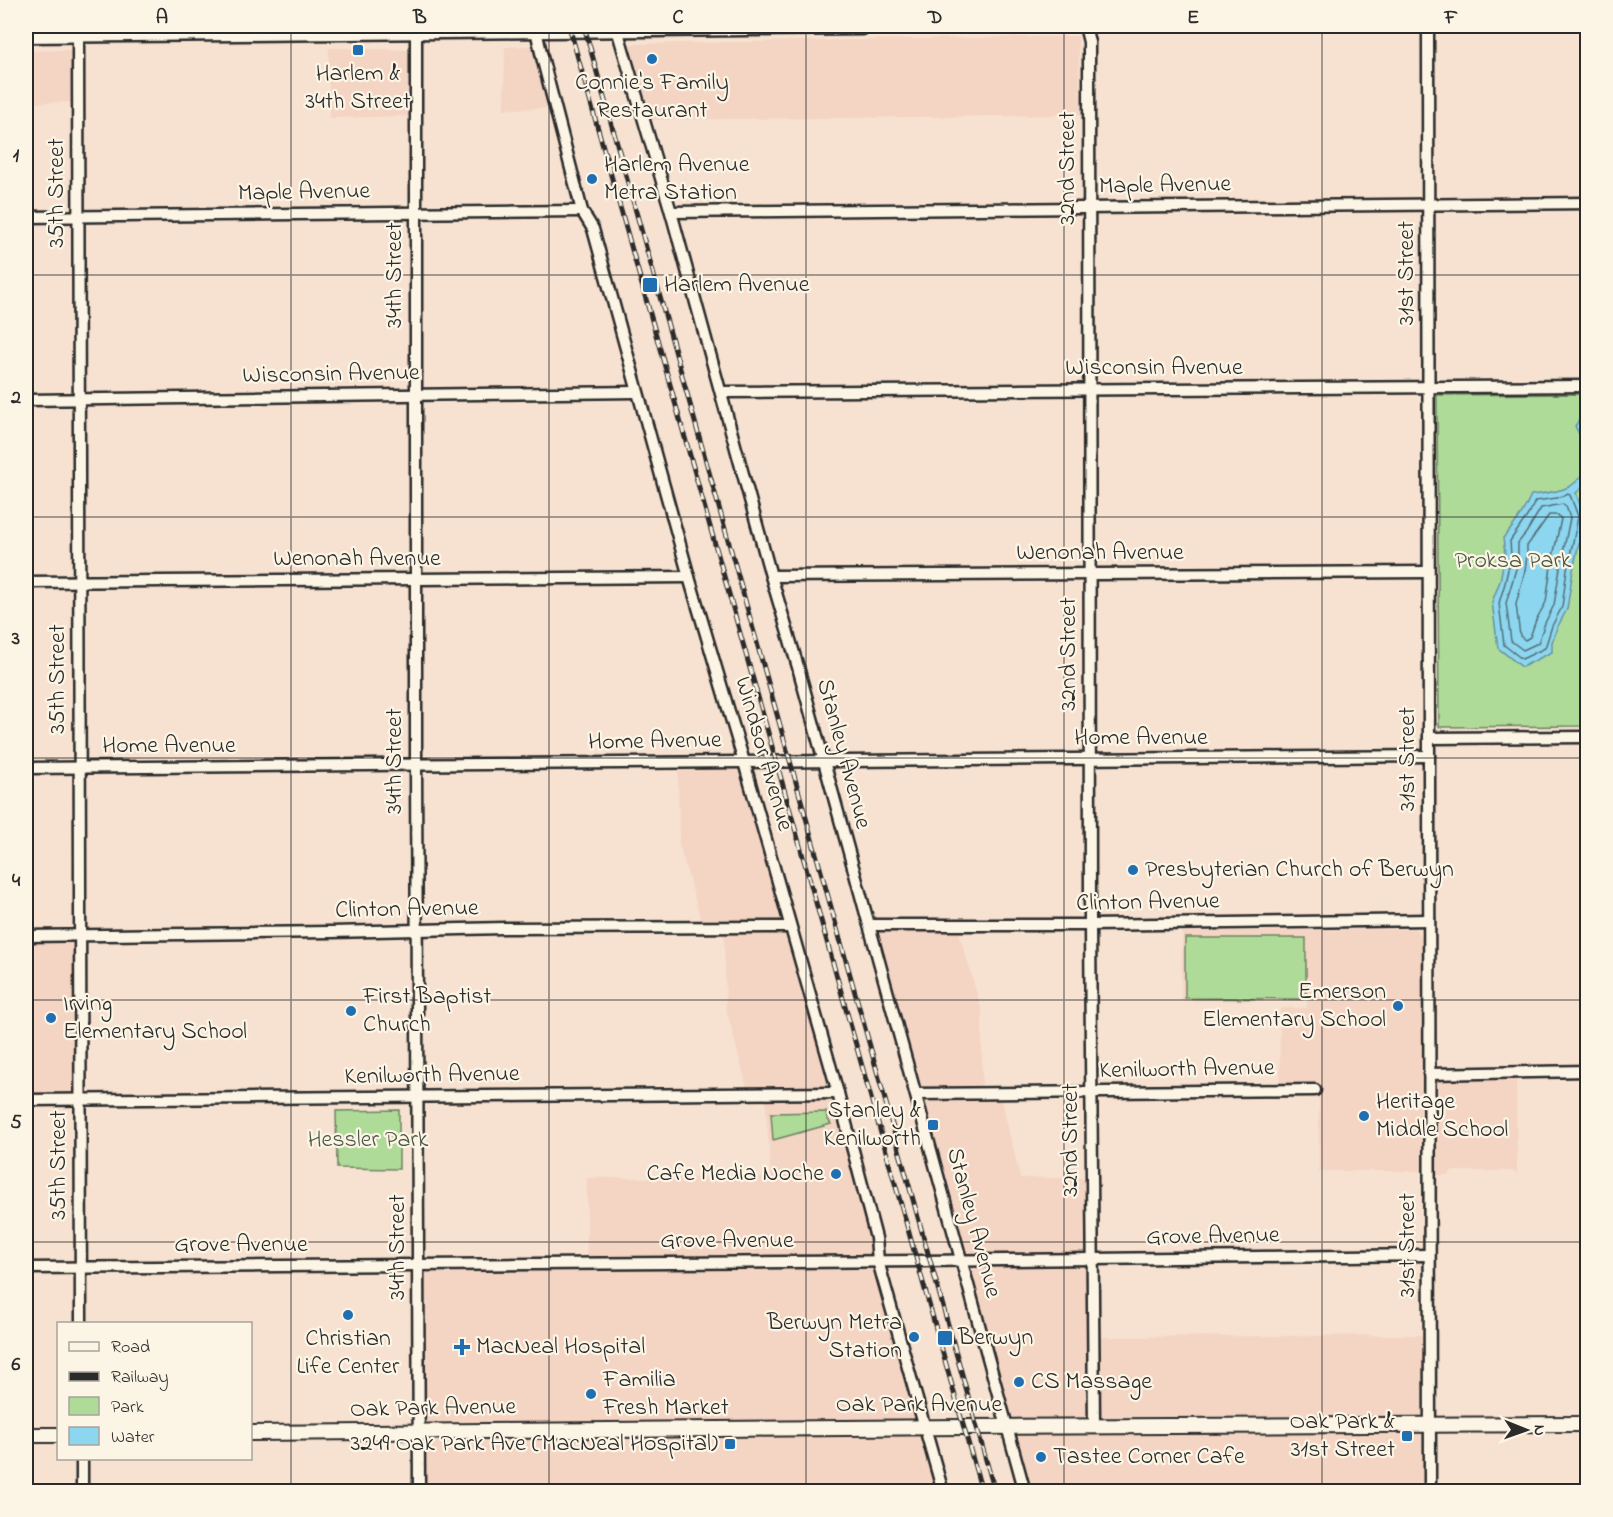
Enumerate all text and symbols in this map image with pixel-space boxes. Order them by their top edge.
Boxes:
text: A [156,4,168,33]
text: B [412,4,427,33]
text: C [673,4,684,33]
text: D [927,4,942,33]
text: E [1187,4,1199,33]
text: F [1444,4,1458,33]
marker: Harlem & 34th Street [351,43,365,57]
marker: Connie's Family Restaurant [645,52,659,66]
place label: Harlem & 34th Street [305,57,411,120]
place label: Connie's Family Restaurant [575,66,729,129]
street label: 32nd Street [1051,111,1086,225]
street label: 35th Street [40,138,75,248]
text: 1 [13,142,20,171]
place label: Harlem Avenue Metra Station [604,148,750,211]
street label: Maple Avenue [1098,167,1232,205]
marker: Harlem Avenue Metra Station [585,172,599,186]
street label: Maple Avenue [237,174,371,212]
street label: 31st Street [1390,221,1425,325]
street label: 34th Street [378,222,413,328]
place label: Harlem Avenue [664,268,810,303]
marker: Harlem Avenue [641,276,659,294]
street label: Wisconsin Avenue [1065,351,1243,386]
street label: Wisconsin Avenue [242,356,420,394]
text: 2 [10,384,21,413]
street label: Wenonah Avenue [1016,536,1184,571]
street label: Wenonah Avenue [273,542,441,577]
park label: Proksa Park [1455,544,1572,579]
street label: 32nd Street [1052,597,1087,711]
street label: 35th Street [41,624,76,734]
text: 3 [11,625,20,654]
street label: Windsor Avenue [724,673,802,836]
street label: Stanley Avenue [805,675,880,833]
street label: 31st Street [1391,707,1426,811]
street label: 34th Street [378,708,413,814]
street label: Home Avenue [1074,721,1208,756]
street label: Home Avenue [588,723,722,761]
street label: Home Avenue [102,729,236,764]
place label: Presbyterian Church of Berwyn [1145,853,1454,889]
marker: Presbyterian Church of Berwyn [1126,863,1140,877]
text: 4 [12,867,21,896]
street label: Clinton Avenue [1076,884,1220,922]
street label: Clinton Avenue [335,891,479,929]
place label: Emerson Elementary School [1202,975,1386,1039]
place label: First Baptist Church [362,980,491,1043]
place label: Irving Elementary School [63,987,247,1051]
marker: Emerson Elementary School [1391,999,1405,1013]
marker: First Baptist Church [344,1004,358,1018]
marker: Irving Elementary School [44,1011,58,1025]
street label: Kenilworth Avenue [1099,1051,1275,1089]
street label: Kenilworth Avenue [344,1057,520,1095]
street label: 32nd Street [1054,1083,1089,1197]
place label: Heritage Middle School [1376,1085,1508,1148]
place label: Stanley & Kenilworth [824,1094,921,1157]
text: 5 [10,1109,22,1138]
marker: Heritage Middle School [1357,1109,1371,1123]
street label: 35th Street [42,1110,77,1220]
marker: Stanley & Kenilworth [926,1118,940,1132]
park label: Hessler Park [308,1123,429,1158]
street label: Stanley Avenue [935,1144,1010,1302]
place label: Cafe Media Noche [646,1157,824,1192]
marker: Cafe Media Noche [829,1167,843,1181]
street label: 31st Street [1391,1193,1426,1297]
street label: 34th Street [381,1194,416,1300]
street label: Grove Avenue [1146,1218,1280,1256]
street label: Grove Avenue [660,1224,794,1259]
street label: Grove Avenue [174,1228,308,1263]
place label: Berwyn Metra Station [766,1306,902,1369]
marker: Christian Life Center [341,1308,355,1322]
place label: Berwyn [957,1321,1033,1357]
legend [57,1322,252,1460]
place label: Christian Life Center [296,1322,400,1385]
marker: Berwyn [936,1329,954,1347]
place label: MacNeal Hospital [476,1330,645,1365]
marker: Berwyn Metra Station [907,1330,921,1344]
text: Road [111,1335,150,1361]
marker: MacNeal Hospital [453,1338,471,1356]
text: 6 [12,1351,21,1380]
place label: Familia Fresh Market [602,1363,729,1426]
text: Railway [111,1365,168,1391]
place label: CS Massage [1031,1365,1152,1400]
marker: CS Massage [1012,1375,1026,1389]
marker: Familia Fresh Market [584,1387,598,1401]
street label: Oak Park Avenue [836,1388,1002,1423]
street label: Oak Park Avenue [350,1390,517,1428]
text: Park [111,1395,144,1421]
north arrow [1496,1400,1556,1460]
place label: Oak Park & 31st Street [1289,1405,1395,1468]
text: Water [111,1425,155,1451]
text: N [1527,1425,1551,1436]
place label: 3249 Oak Park Ave (MacNeal Hospital) [351,1427,718,1462]
marker: Oak Park & 31st Street [1400,1429,1414,1443]
marker: 3249 Oak Park Ave (MacNeal Hospital) [723,1437,737,1451]
place label: Tastee Corner Cafe [1053,1440,1245,1475]
marker: Tastee Corner Cafe [1034,1450,1048,1464]

